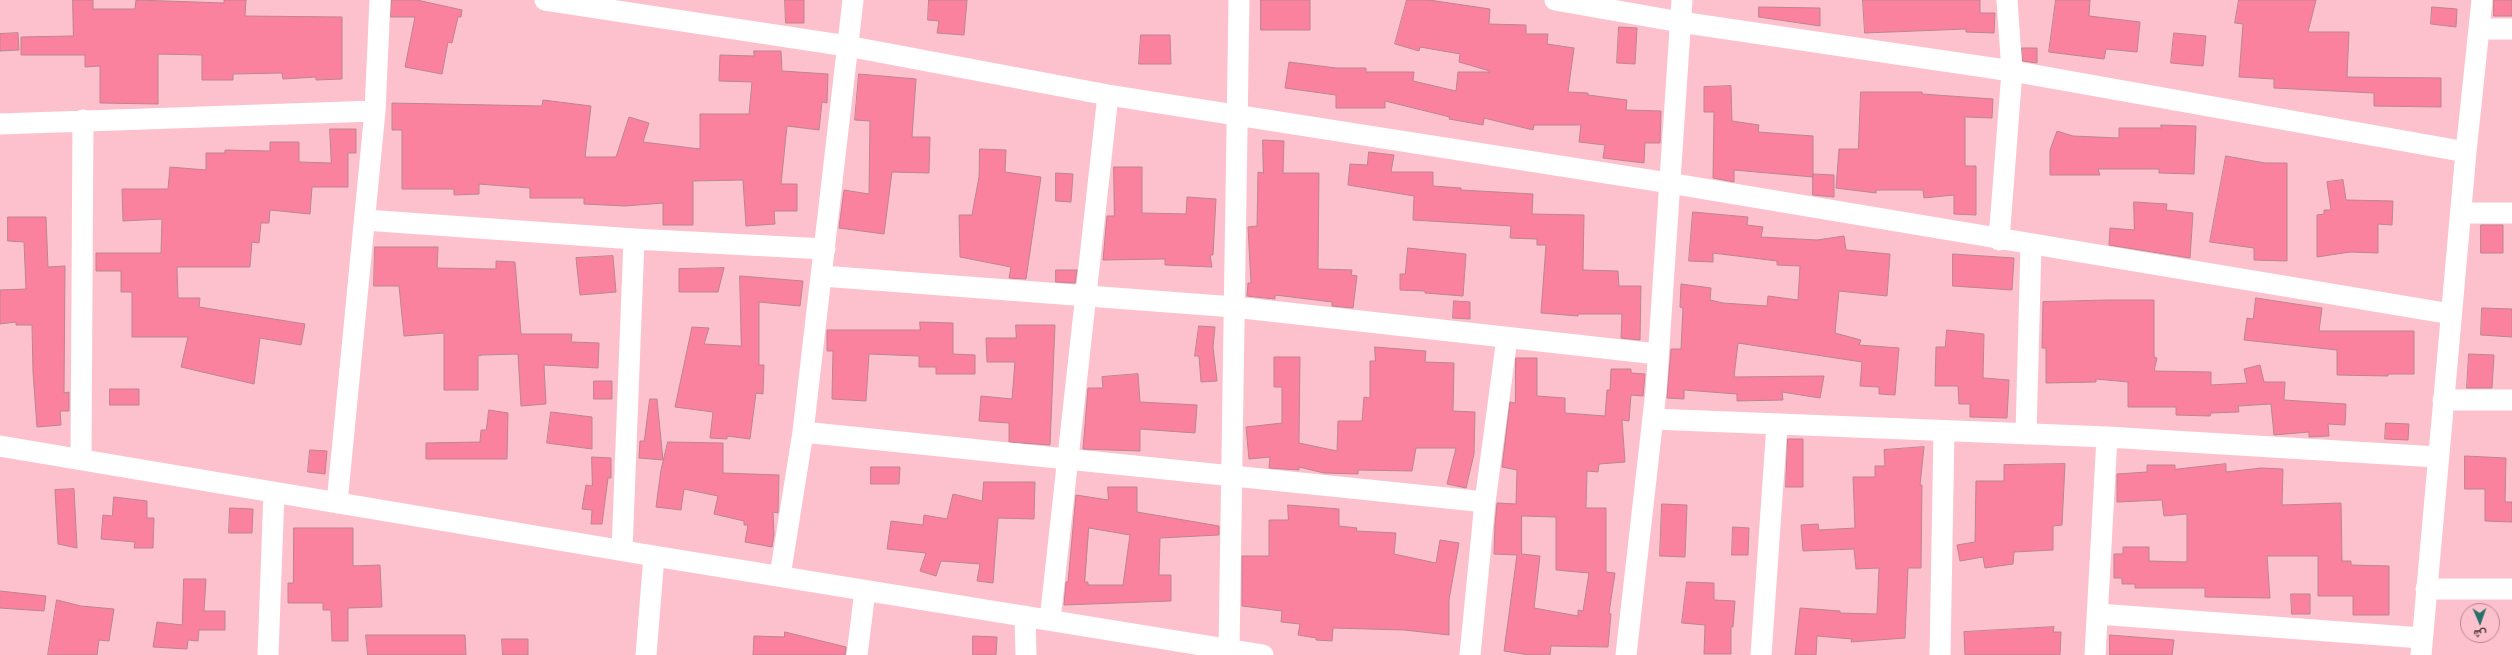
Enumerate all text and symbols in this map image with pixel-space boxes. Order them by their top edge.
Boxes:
north arrow [2460,603,2500,643]
text: ش [2474,627,2487,642]

